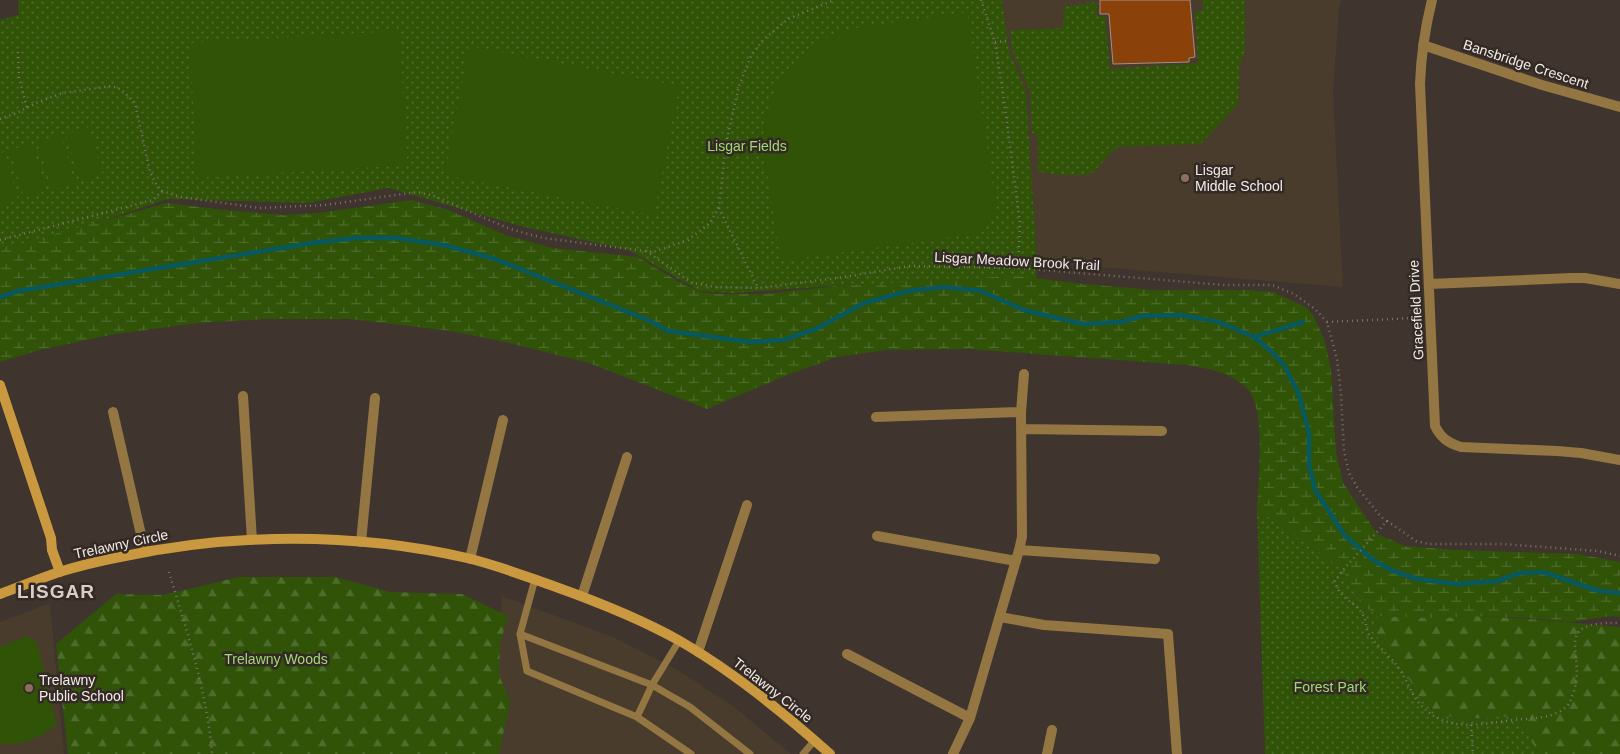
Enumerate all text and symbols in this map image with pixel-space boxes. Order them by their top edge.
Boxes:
street label: Bansbridge Crescent [1461,36,1591,92]
park label: Lisgar Fields [707,138,787,154]
place label: Lisgar Middle School [1195,162,1283,194]
marker: Lisgar Middle School [1179,172,1191,184]
street label: Lisgar Meadow Brook Trail [934,249,1100,273]
street label: Gracefield Drive [1405,259,1427,361]
street label: Trelawny Circle [72,526,170,562]
district label: LISGAR [17,581,95,602]
park label: Trelawny Woods [224,651,328,667]
street label: Trelawny Circle [730,654,816,726]
place label: Trelawny Public School [39,672,124,704]
park label: Forest Park [1294,679,1367,695]
marker: Trelawny Public School [23,682,35,694]

